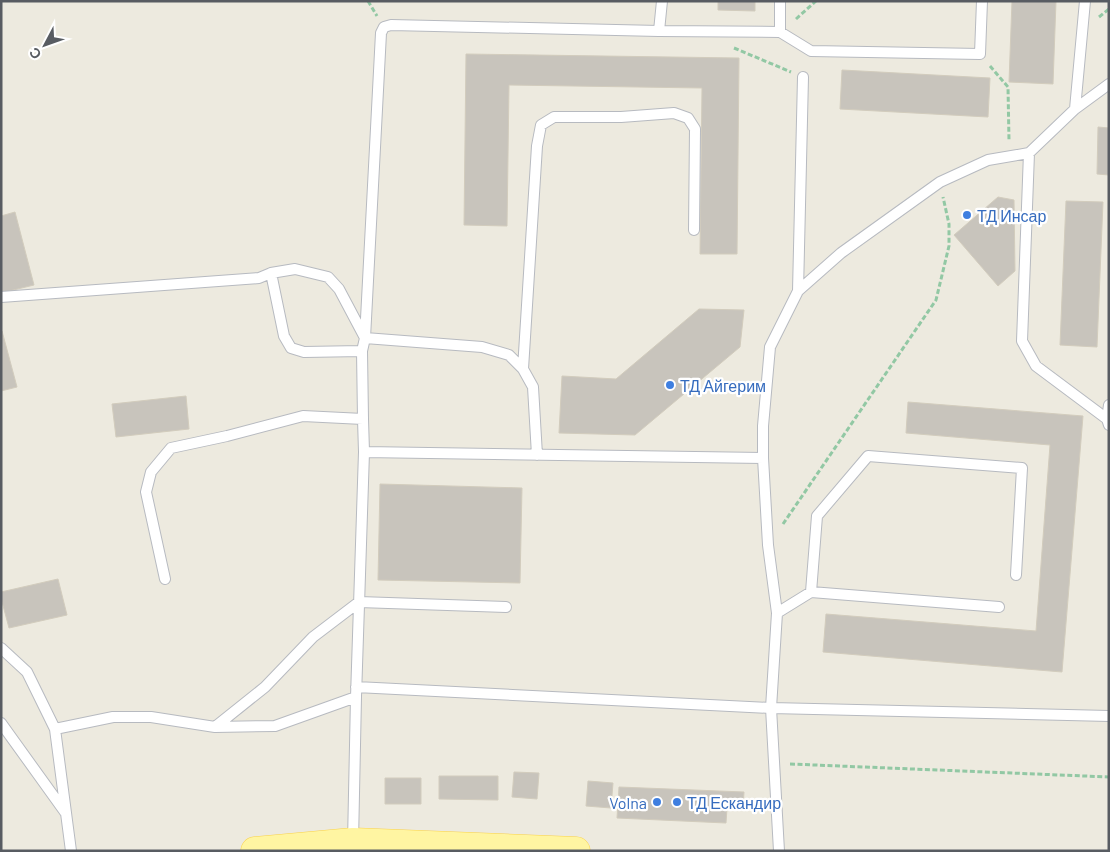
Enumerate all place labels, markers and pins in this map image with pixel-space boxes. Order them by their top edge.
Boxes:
place label: ТД Инсар [977,206,1047,225]
marker: ТД Инсар [961,209,973,221]
place label: ТД Айгерим [680,376,766,395]
marker: ТД Айгерим [664,379,676,391]
place label: Volna [609,793,647,812]
place label: ТД Ескандир [687,793,781,812]
marker: Volna [651,796,663,808]
marker: ТД Ескандир [671,796,683,808]

